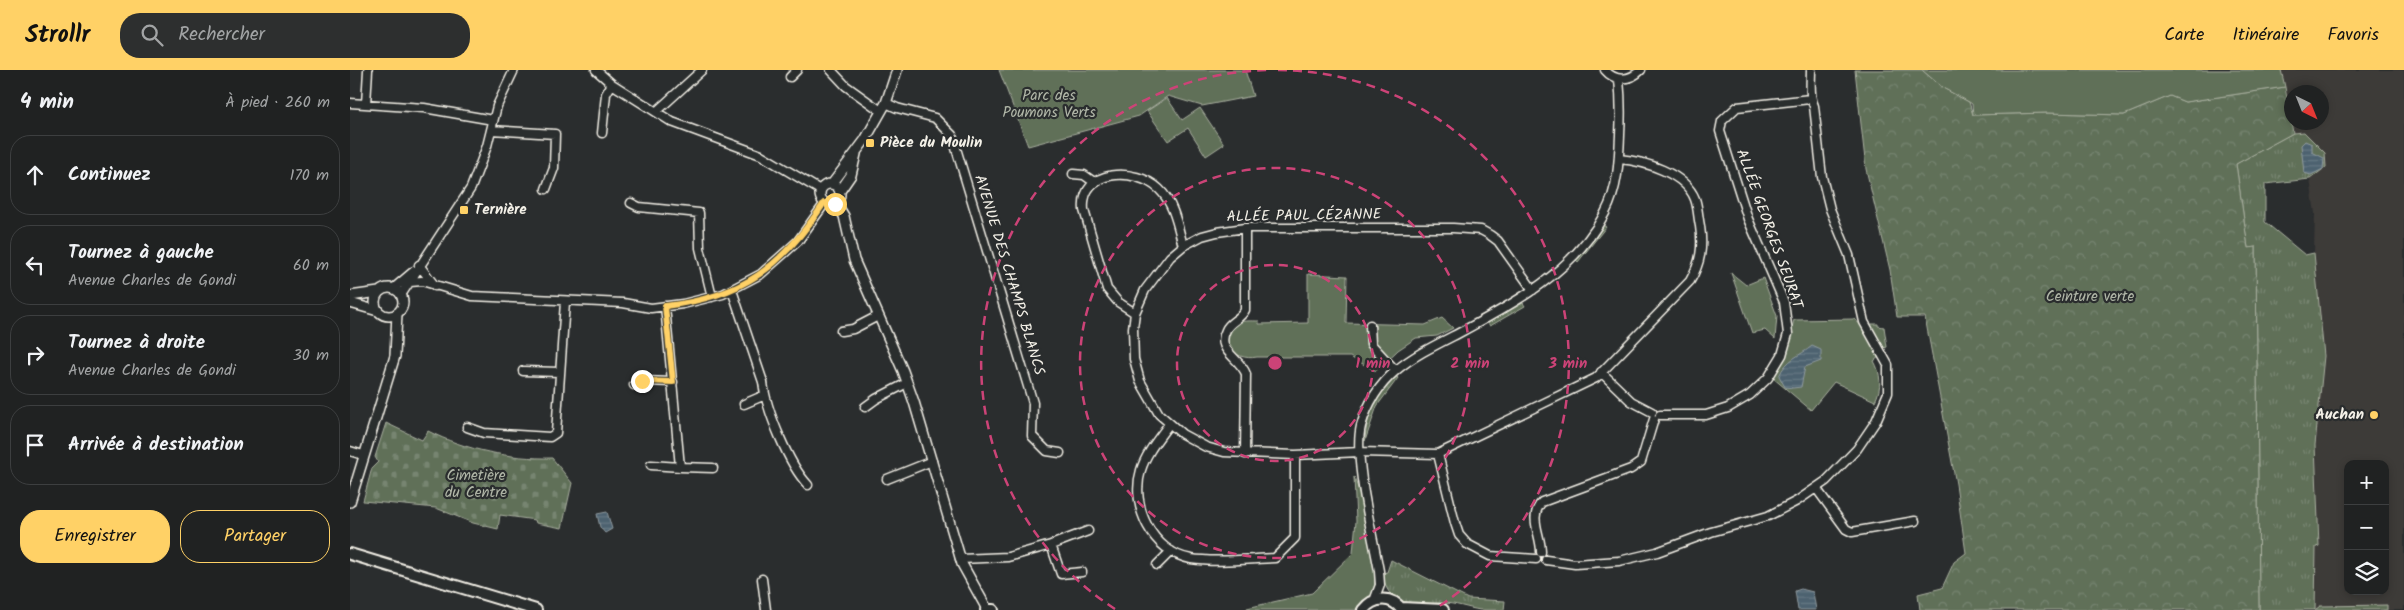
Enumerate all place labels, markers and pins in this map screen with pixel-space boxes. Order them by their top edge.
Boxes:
place label: Pièce du Moulin [880,131,982,155]
marker: Pièce du Moulin [864,137,876,149]
place label: Ternière [474,198,527,222]
marker: Ternière [458,204,470,216]
centre of rings [1266,354,1284,372]
place label: Auchan [2316,403,2364,427]
marker: Auchan [2368,409,2380,421]

